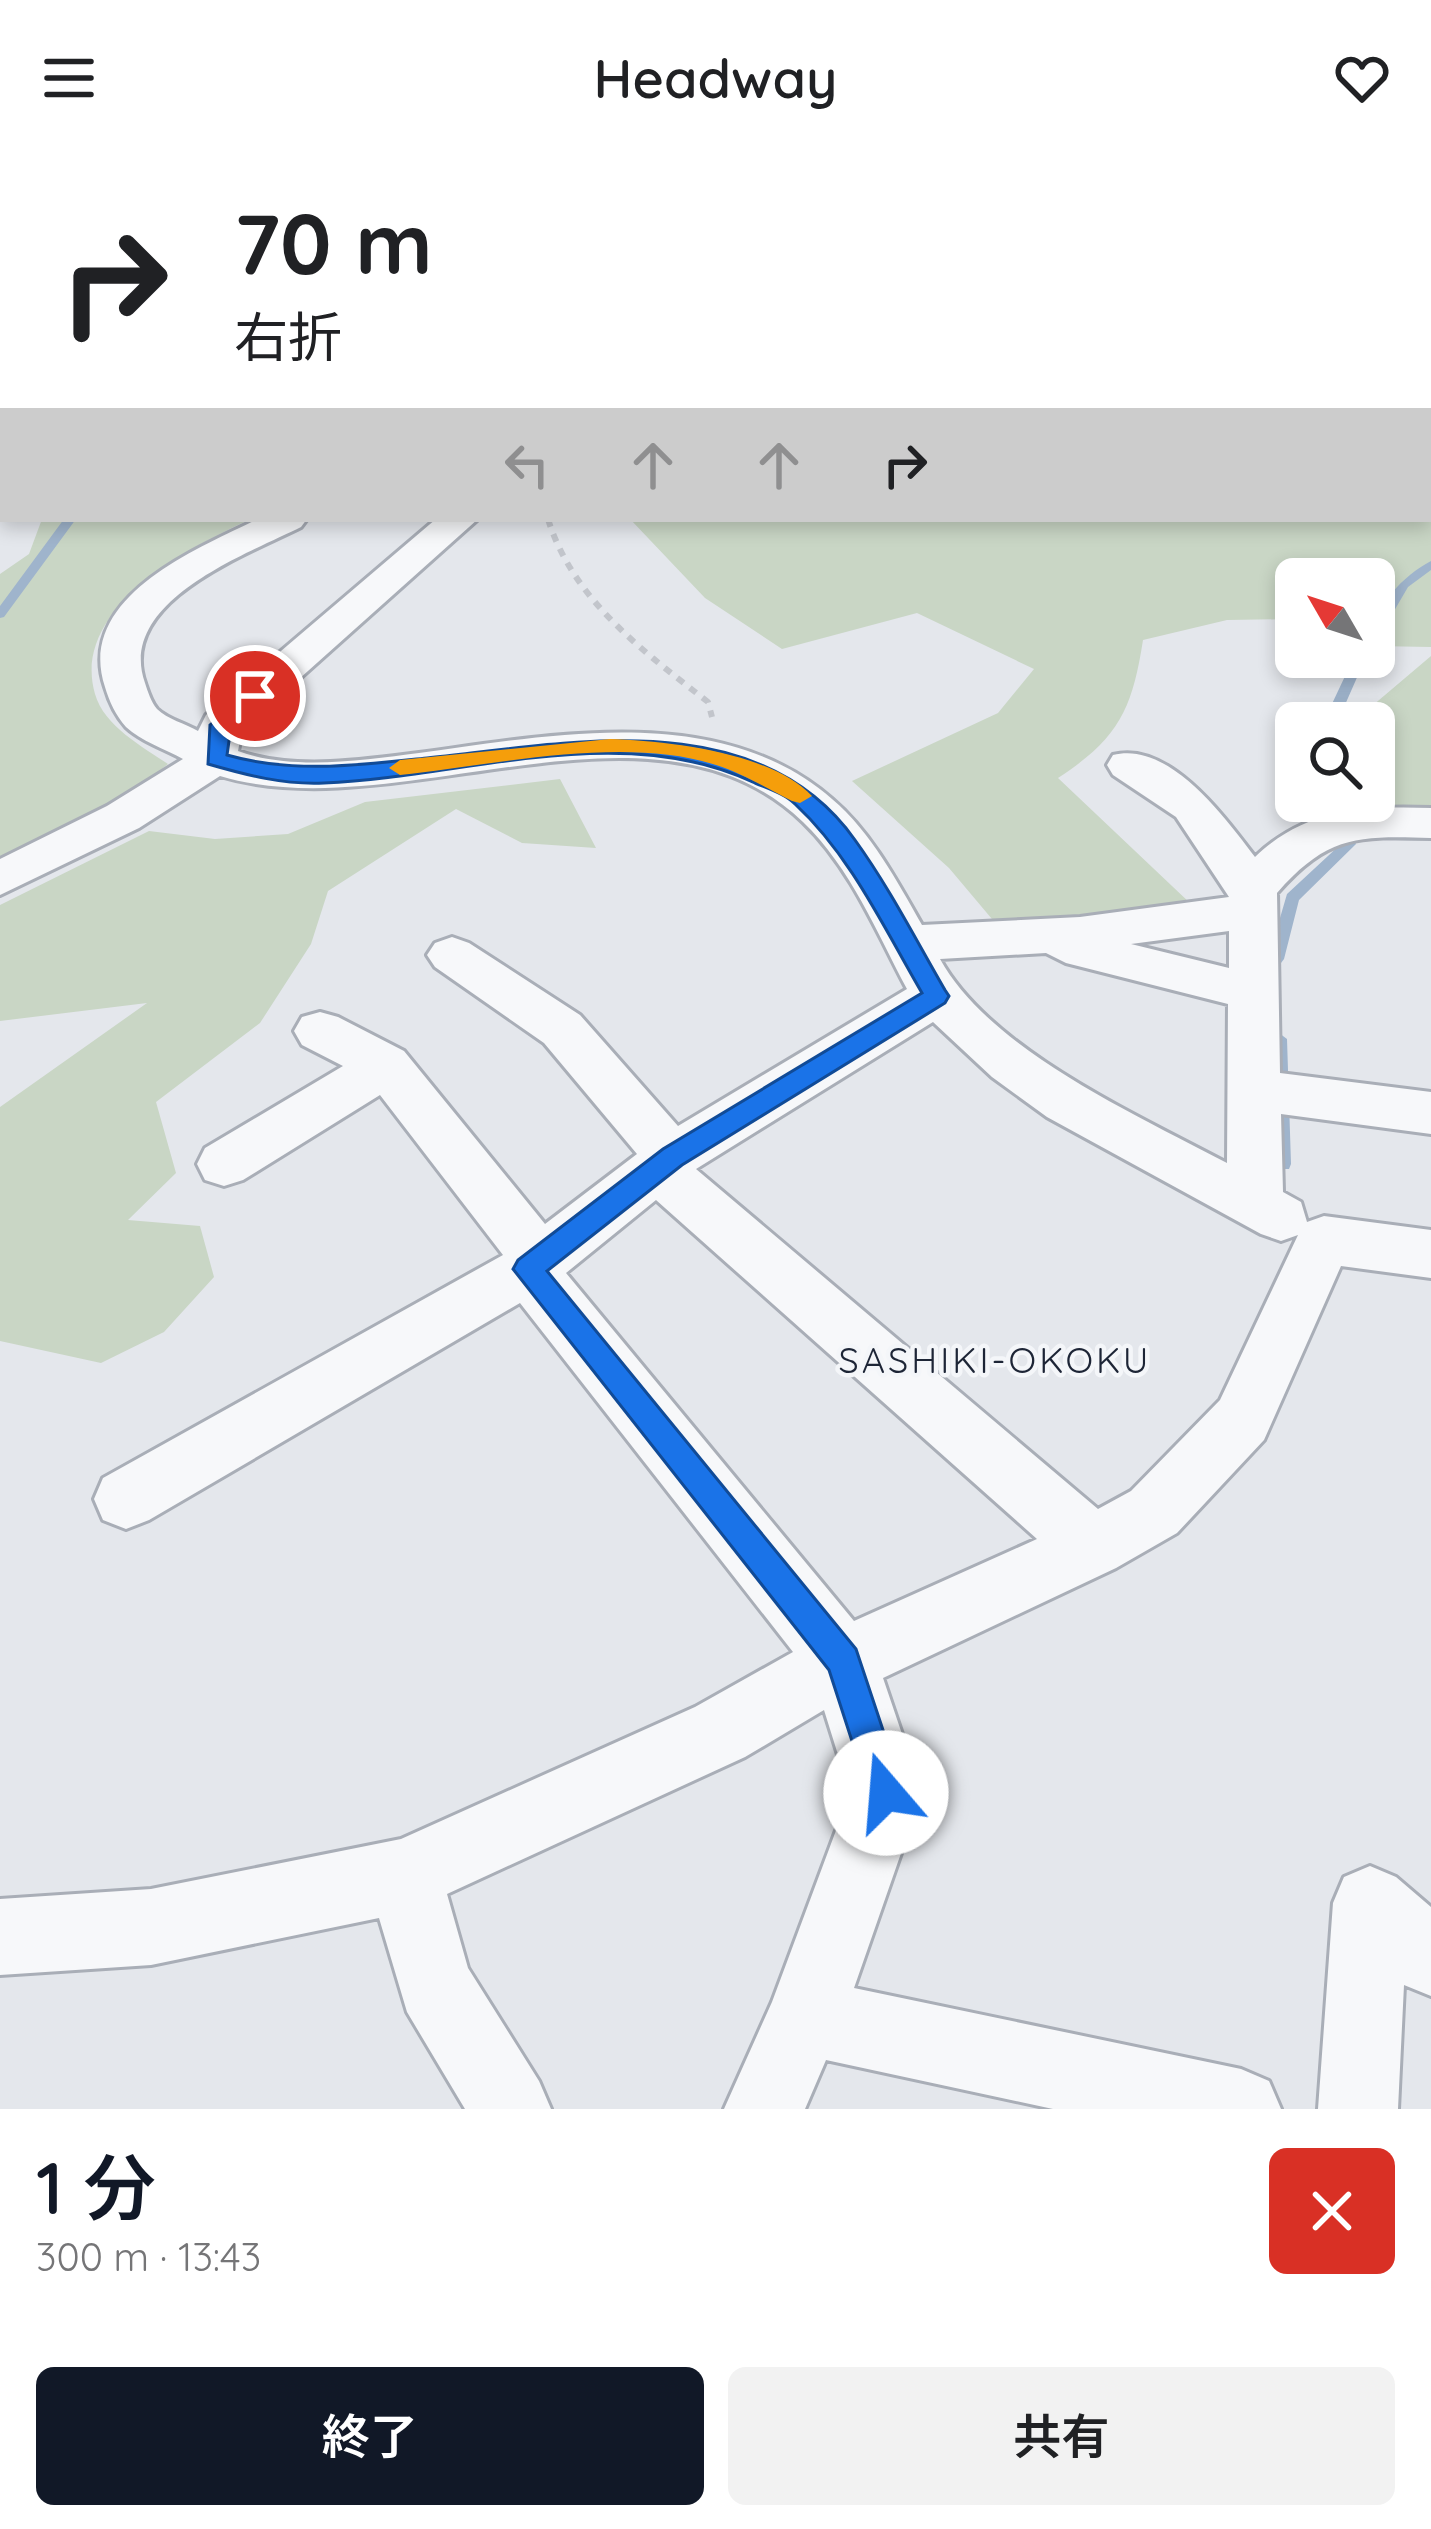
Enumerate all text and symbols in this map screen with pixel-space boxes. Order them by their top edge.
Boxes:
text: Headway [594,44,837,112]
icon: menu [36,45,102,111]
icon: heart [1329,45,1395,111]
text: 70 m [234,190,433,295]
icon: right [36,204,192,360]
text: 右折 [234,303,342,371]
icon: left [494,432,560,498]
icon: ahead [620,432,686,498]
icon: ahead [746,432,812,498]
icon: right [872,432,938,498]
north arrow [1275,558,1395,678]
map controls [1275,558,1395,822]
pin [204,645,306,747]
icon: arrive [222,663,288,729]
button: search [1275,702,1395,822]
district label: SASHIKI-OKOKU [839,1337,1151,1382]
position arrow [823,1730,949,1856]
text: 1 分 [36,2142,156,2232]
button: close [1269,2148,1395,2274]
text: 300 m · 13:43 [36,2232,261,2281]
button: 終了 [36,2367,704,2505]
button: 共有 [728,2367,1395,2505]

